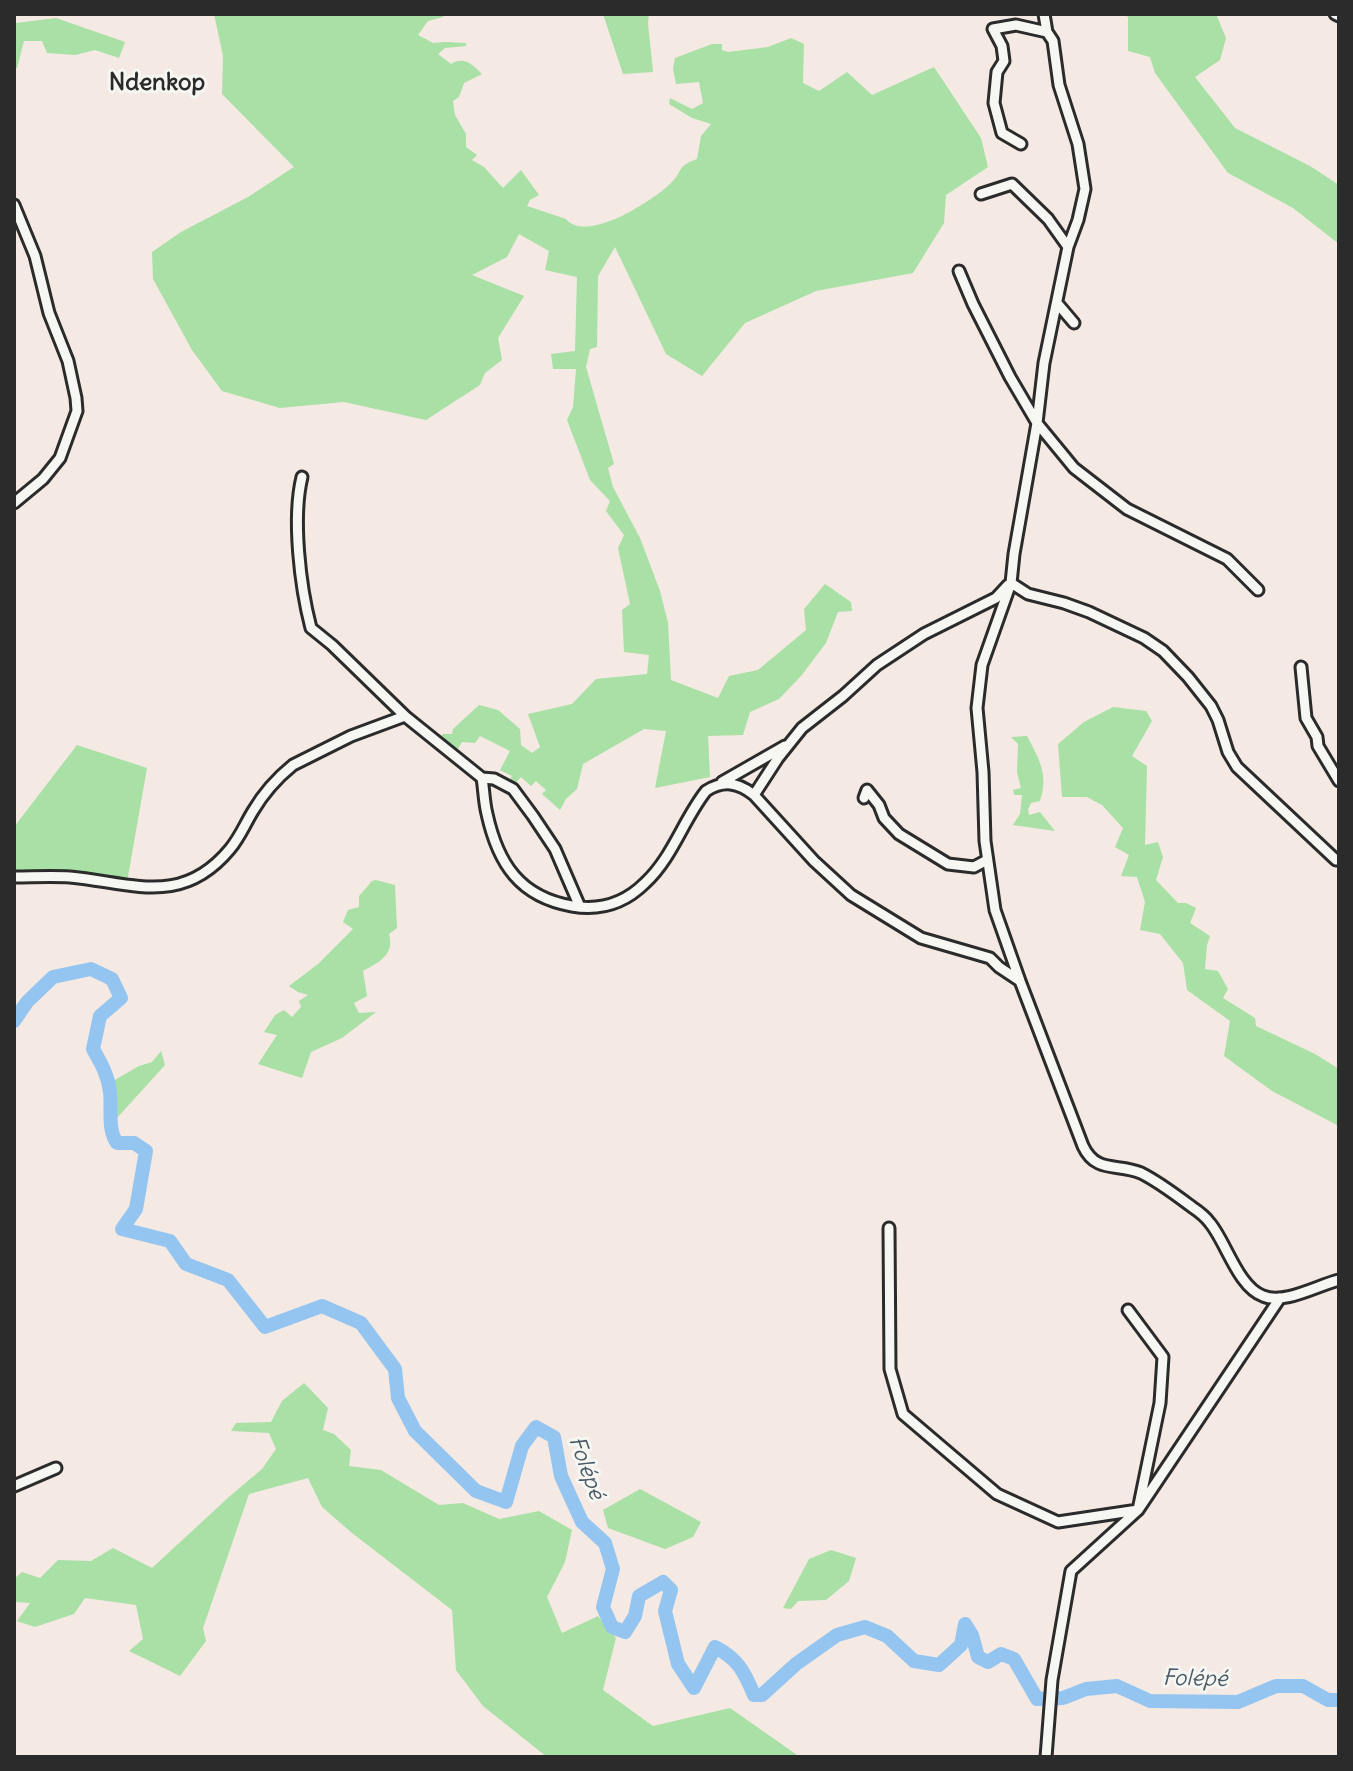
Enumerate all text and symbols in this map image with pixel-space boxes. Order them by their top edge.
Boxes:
district label: Ndenkop [109,69,205,97]
water label: Folépé [562,1433,610,1503]
water label: Folépé [1162,1665,1228,1693]

